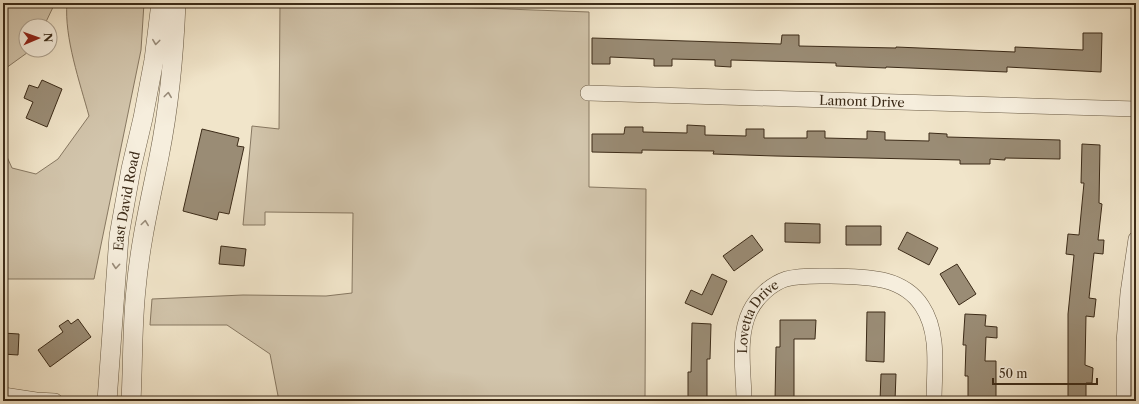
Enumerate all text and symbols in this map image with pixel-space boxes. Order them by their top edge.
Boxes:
north arrow [18,18,58,58]
text: N [41,33,55,43]
one-way arrow [152,39,161,45]
one-way arrow [163,92,172,98]
street label: Lamont Drive [819,92,905,110]
street label: East David Road [110,150,143,252]
one-way arrow [140,220,149,226]
one-way arrow [112,263,121,269]
street label: Lovetta Drive [734,276,781,354]
scale bar [993,360,1097,386]
text: 50 m [999,366,1028,381]

